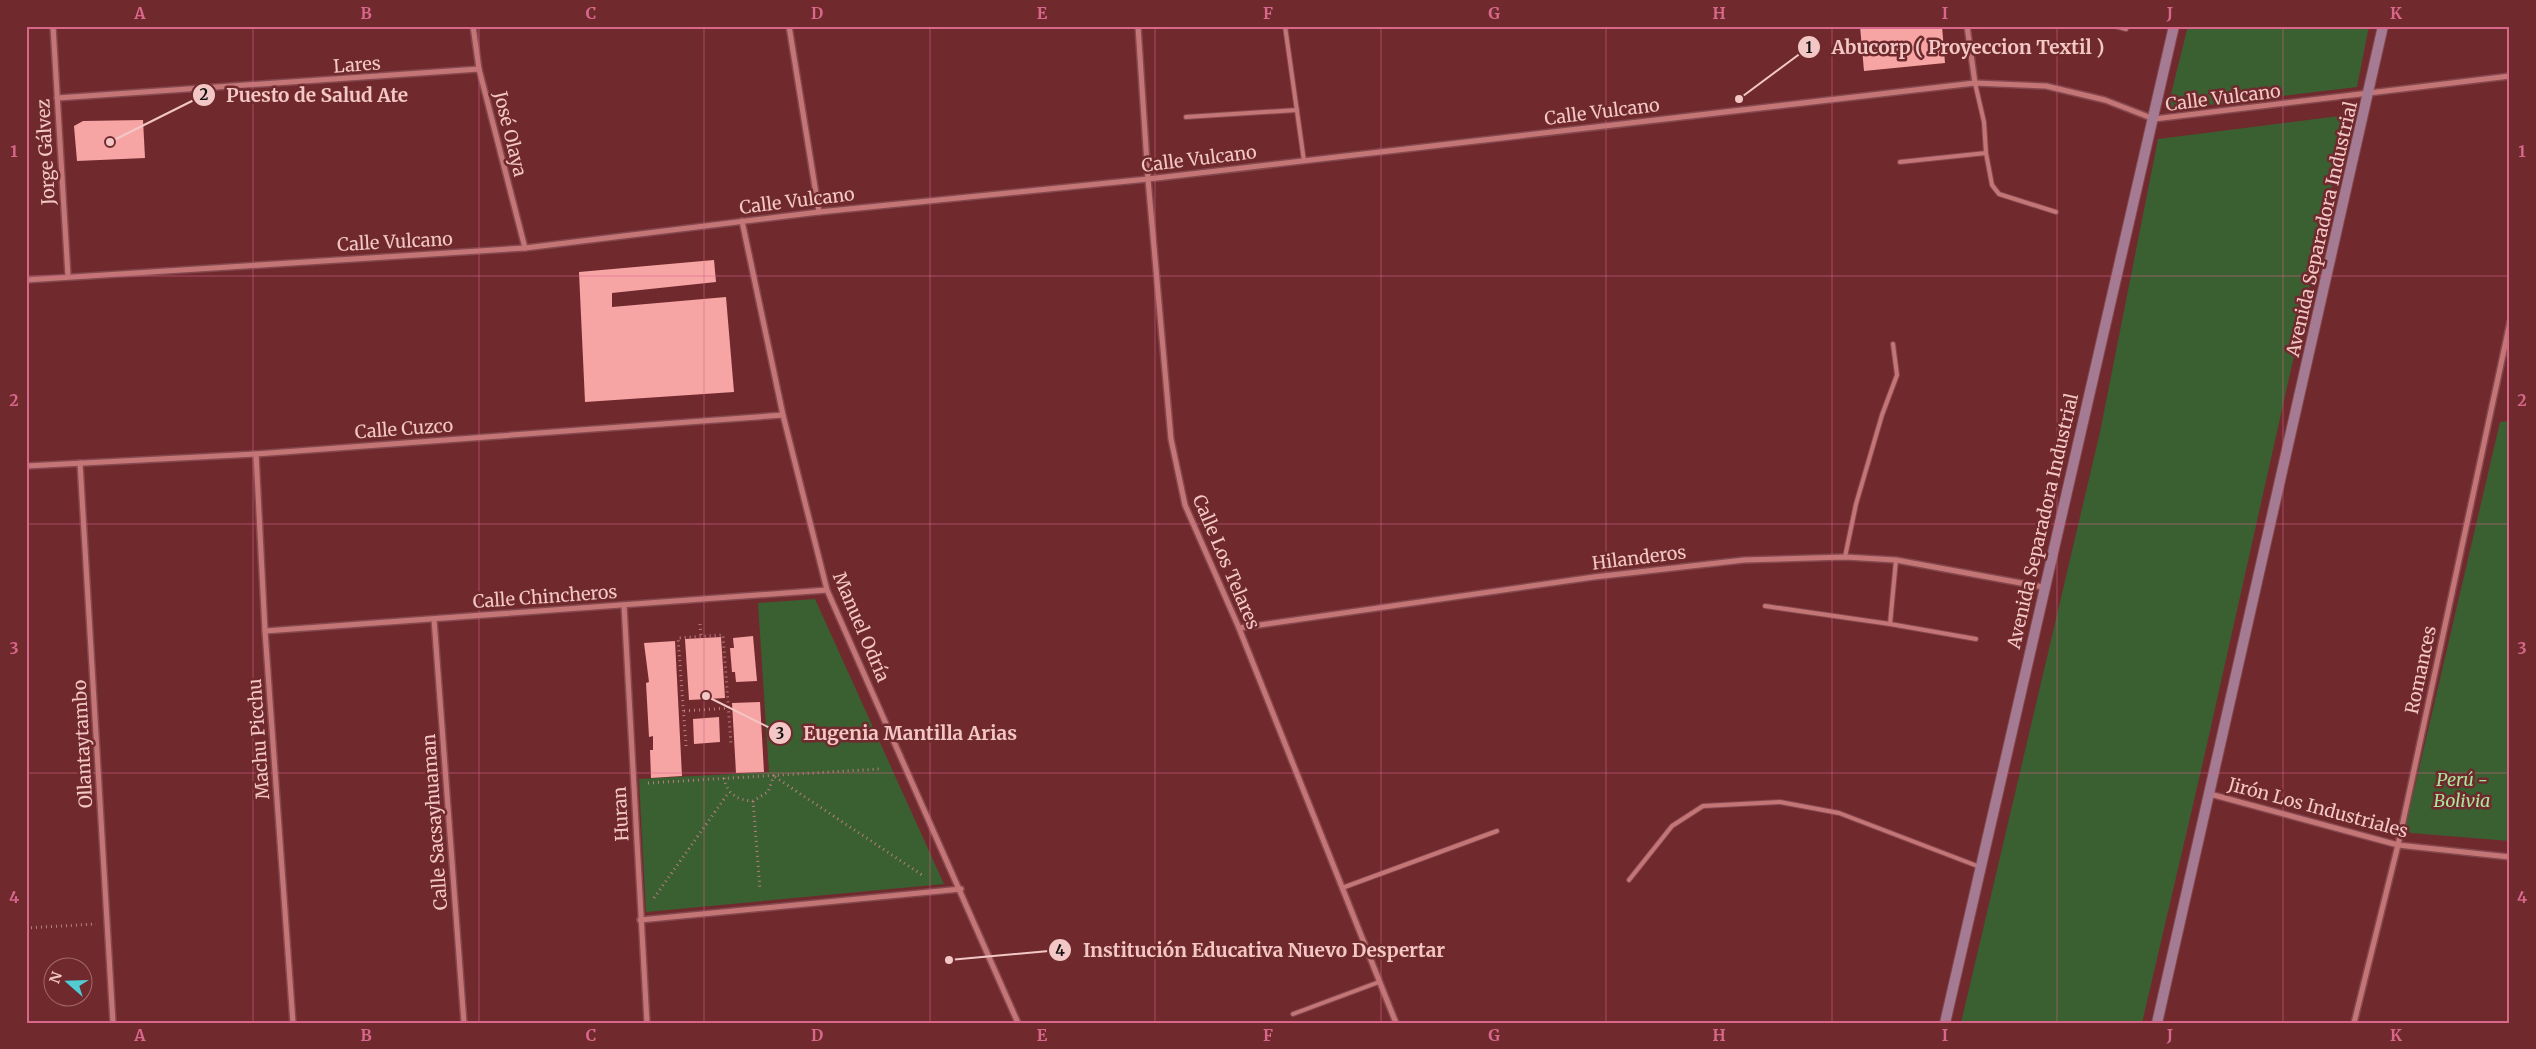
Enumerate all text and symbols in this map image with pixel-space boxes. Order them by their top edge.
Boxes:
text: A [133,3,146,23]
text: B [360,3,372,23]
text: C [586,3,596,23]
text: D [811,3,823,23]
text: E [1037,3,1048,23]
text: F [1263,3,1273,23]
text: G [1488,3,1500,23]
text: H [1712,3,1726,23]
text: I [1942,3,1948,23]
text: J [2166,3,2173,23]
text: K [2390,3,2402,23]
callout: Abucorp ( Proyeccion Textil ) [1796,30,2114,64]
text: Abucorp ( Proyeccion Textil ) [1830,35,2105,59]
text: 1 [1806,38,1813,57]
street label: Lares [333,51,382,78]
callout: Puesto de Salud Ate [191,78,418,112]
street label: Calle Vulcano [2164,79,2282,116]
text: Puesto de Salud Ate [226,83,408,107]
text: 2 [200,85,209,104]
street label: José Olaya [489,88,532,179]
street label: Calle Vulcano [1543,93,1661,130]
street label: Jorge Gálvez [31,98,60,207]
street label: Avenida Separadora Industrial [2281,99,2362,360]
street label: Calle Vulcano [1140,140,1258,177]
text: 1 [10,141,18,161]
text: 1 [2518,141,2526,161]
street label: Calle Vulcano [738,182,856,219]
street label: Calle Vulcano [337,227,453,256]
text: 2 [9,390,19,410]
text: 2 [2517,390,2527,410]
street label: Avenida Separadora Industrial [2002,391,2083,652]
street label: Calle Cuzco [354,414,454,443]
street label: Calle Los Telares [1188,491,1265,633]
street label: Hilanderos [1591,540,1687,575]
street label: Manuel Odría [828,568,895,686]
street label: Calle Chincheros [472,580,618,613]
street label: Romances [2400,624,2441,716]
text: 3 [9,638,19,658]
text: 3 [2517,638,2527,658]
street label: Machu Picchu [243,678,274,800]
street label: Ollantaytambo [68,679,97,809]
callout: Eugenia Mantilla Arias [768,716,1027,750]
text: Eugenia Mantilla Arias [803,721,1017,745]
text: 3 [776,724,784,743]
street label: Calle Sacsayhuaman [417,733,452,911]
park label: Perú - Bolivia [2434,768,2490,812]
street label: Jirón Los Industriales [2225,772,2411,843]
street label: Huran [608,786,633,842]
text: 4 [9,887,19,907]
text: 4 [2517,887,2527,907]
callout: Institución Educativa Nuevo Despertar [1048,933,1455,967]
text: Institución Educativa Nuevo Despertar [1083,938,1445,962]
text: 4 [1055,941,1065,960]
north arrow [42,956,92,1006]
text: N [45,969,66,986]
text: A [133,1025,146,1045]
text: B [360,1025,372,1045]
text: C [586,1025,596,1045]
text: D [811,1025,823,1045]
text: E [1037,1025,1048,1045]
text: F [1263,1025,1273,1045]
text: G [1488,1025,1500,1045]
text: H [1712,1025,1726,1045]
text: I [1942,1025,1948,1045]
text: J [2166,1025,2173,1045]
text: K [2390,1025,2402,1045]

